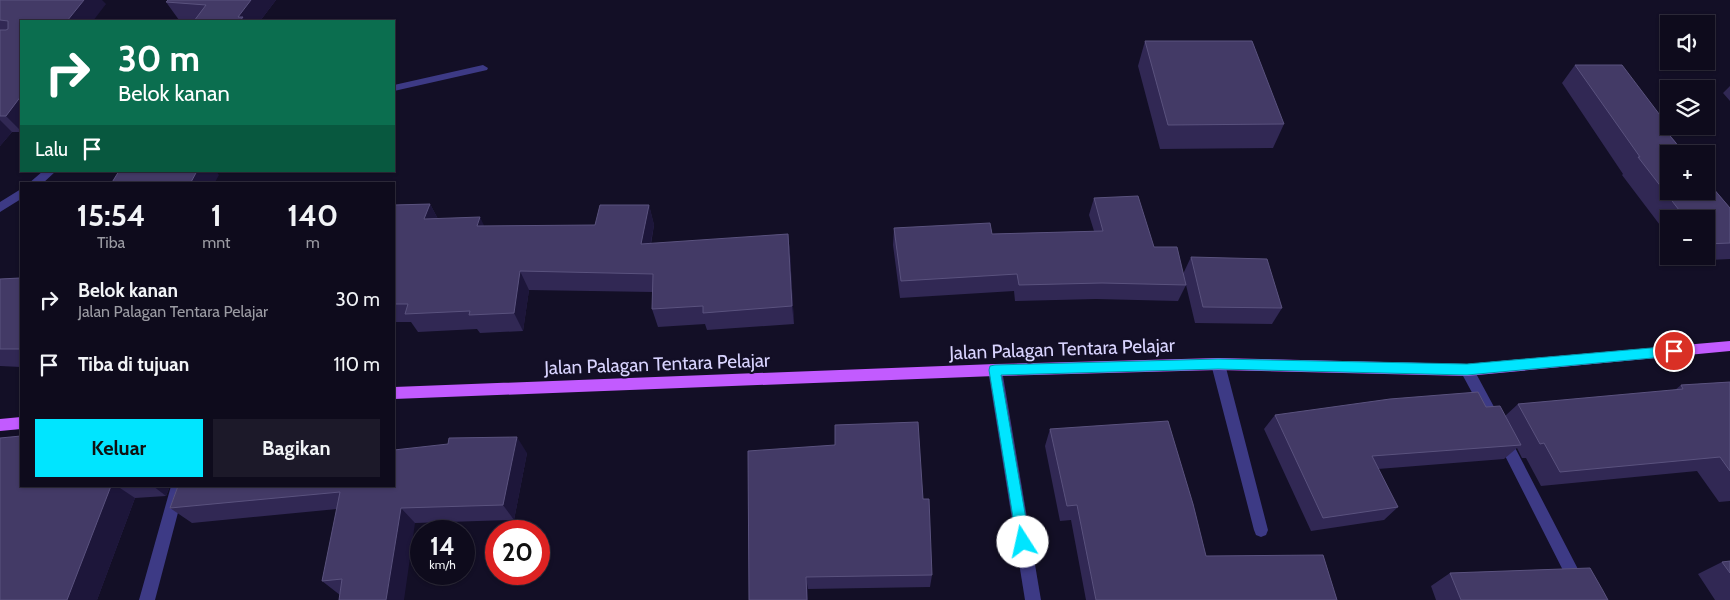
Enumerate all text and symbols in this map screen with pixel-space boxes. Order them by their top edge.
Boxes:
map controls [1660,15,1715,265]
button: sound [1660,15,1715,70]
text: 30 m [118,37,200,80]
icon: right [35,40,100,105]
text: Belok kanan [118,80,230,107]
button: layers [1660,80,1715,135]
icon: arrive [78,135,106,163]
text: Lalu [35,138,68,161]
button: + [1660,145,1715,200]
text: 15:54 [77,197,145,234]
text: 1 [211,197,222,234]
text: 140 [287,197,338,234]
button: − [1660,210,1715,265]
text: Tiba [97,233,125,252]
text: mnt [202,233,230,252]
text: m [306,233,320,252]
text: Belok kanan [78,279,178,302]
icon: right [35,286,63,314]
text: 30 m [336,288,380,311]
text: Jalan Palagan Tentara Pelajar [78,302,268,321]
pin [1653,330,1695,372]
street label: Jalan Palagan Tentara Pelajar [948,334,1175,364]
icon: arrive [1660,337,1688,365]
street label: Jalan Palagan Tentara Pelajar [543,349,770,379]
icon: arrive [35,351,63,379]
text: Tiba di tujuan [78,353,189,376]
text: 110 m [333,353,380,376]
button: Keluar [35,419,203,477]
button: Bagikan [213,419,380,477]
position arrow [996,515,1048,567]
speed limit sign: 20 [485,520,550,585]
text: 14 [430,531,455,561]
text: km/h [429,557,456,572]

